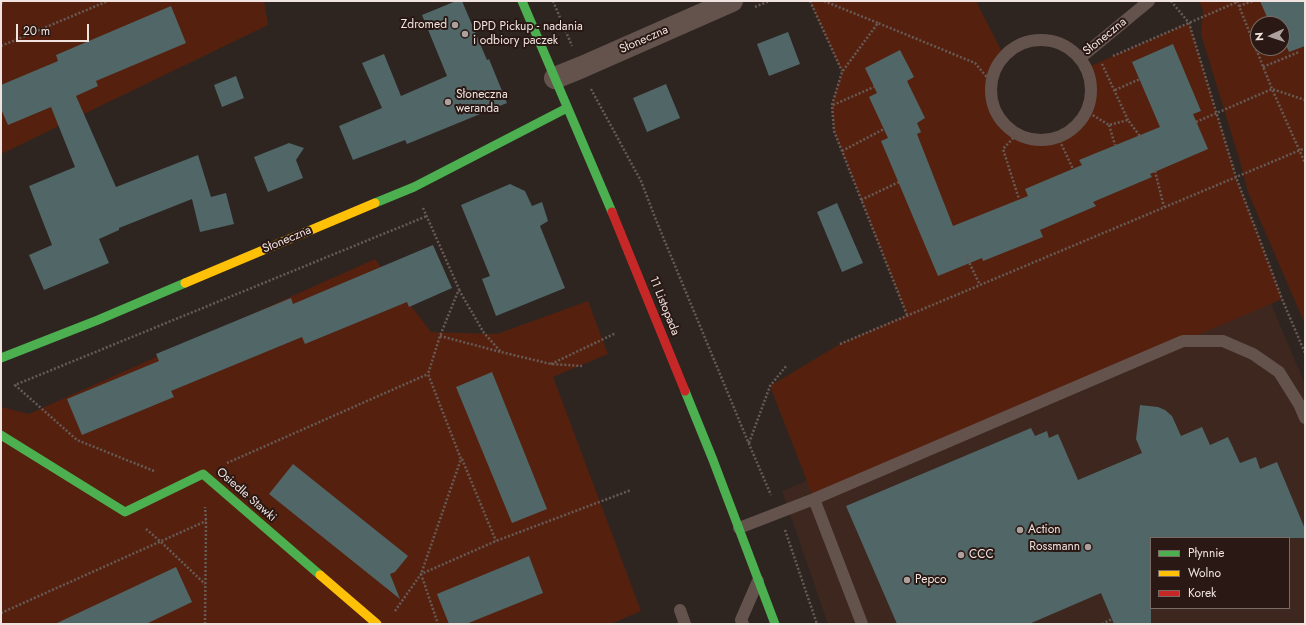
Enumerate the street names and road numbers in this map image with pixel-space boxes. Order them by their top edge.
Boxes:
street label: Słoneczna [1080,15,1130,59]
street label: Słoneczna [617,23,671,57]
street label: Słoneczna [260,223,314,257]
street label: 11 Listopada [646,274,682,338]
street label: Osiedle Stawki [213,465,279,525]

